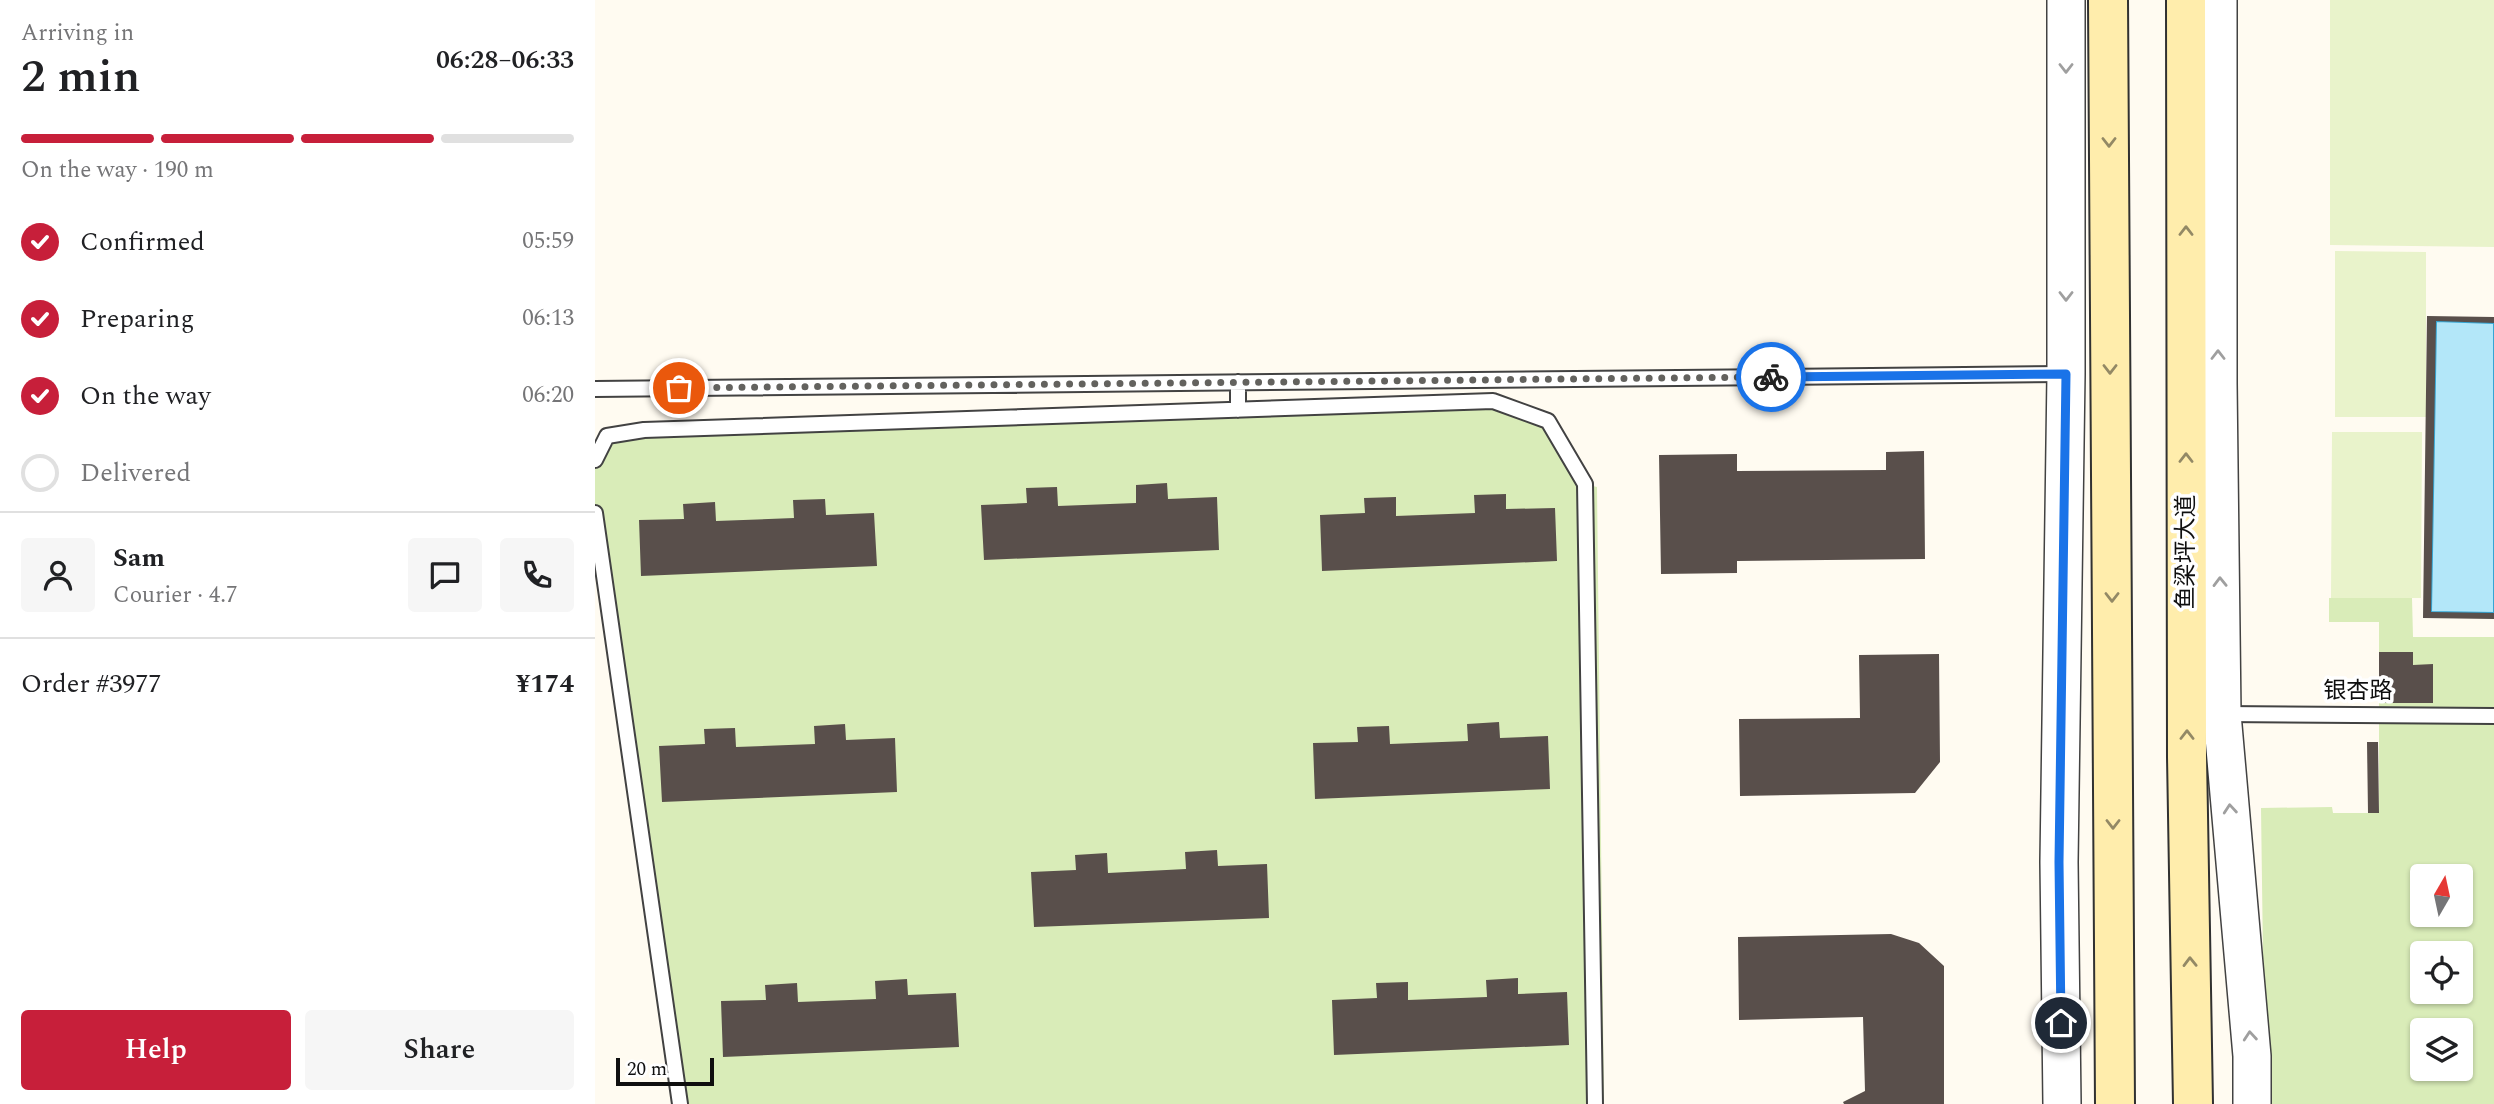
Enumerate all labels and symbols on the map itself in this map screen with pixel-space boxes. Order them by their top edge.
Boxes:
one-way arrow [2058,63,2074,74]
one-way arrow [2101,137,2117,147]
one-way arrow [2178,225,2194,236]
one-way arrow [2058,291,2074,301]
courier [1736,342,1806,412]
one-way arrow [2210,349,2226,359]
pin [649,358,709,418]
one-way arrow [2102,364,2118,375]
one-way arrow [2178,453,2194,463]
street label: 鱼梁坪大道 [2169,495,2204,610]
one-way arrow [2212,576,2228,587]
one-way arrow [2104,592,2120,602]
street label: 银杏路 [2324,674,2393,709]
one-way arrow [2179,729,2195,740]
one-way arrow [2223,803,2238,814]
one-way arrow [2105,819,2121,830]
north arrow [2410,864,2473,928]
one-way arrow [2183,957,2198,968]
pin [2031,993,2091,1053]
one-way arrow [2243,1030,2258,1041]
scale bar [616,1055,714,1087]

